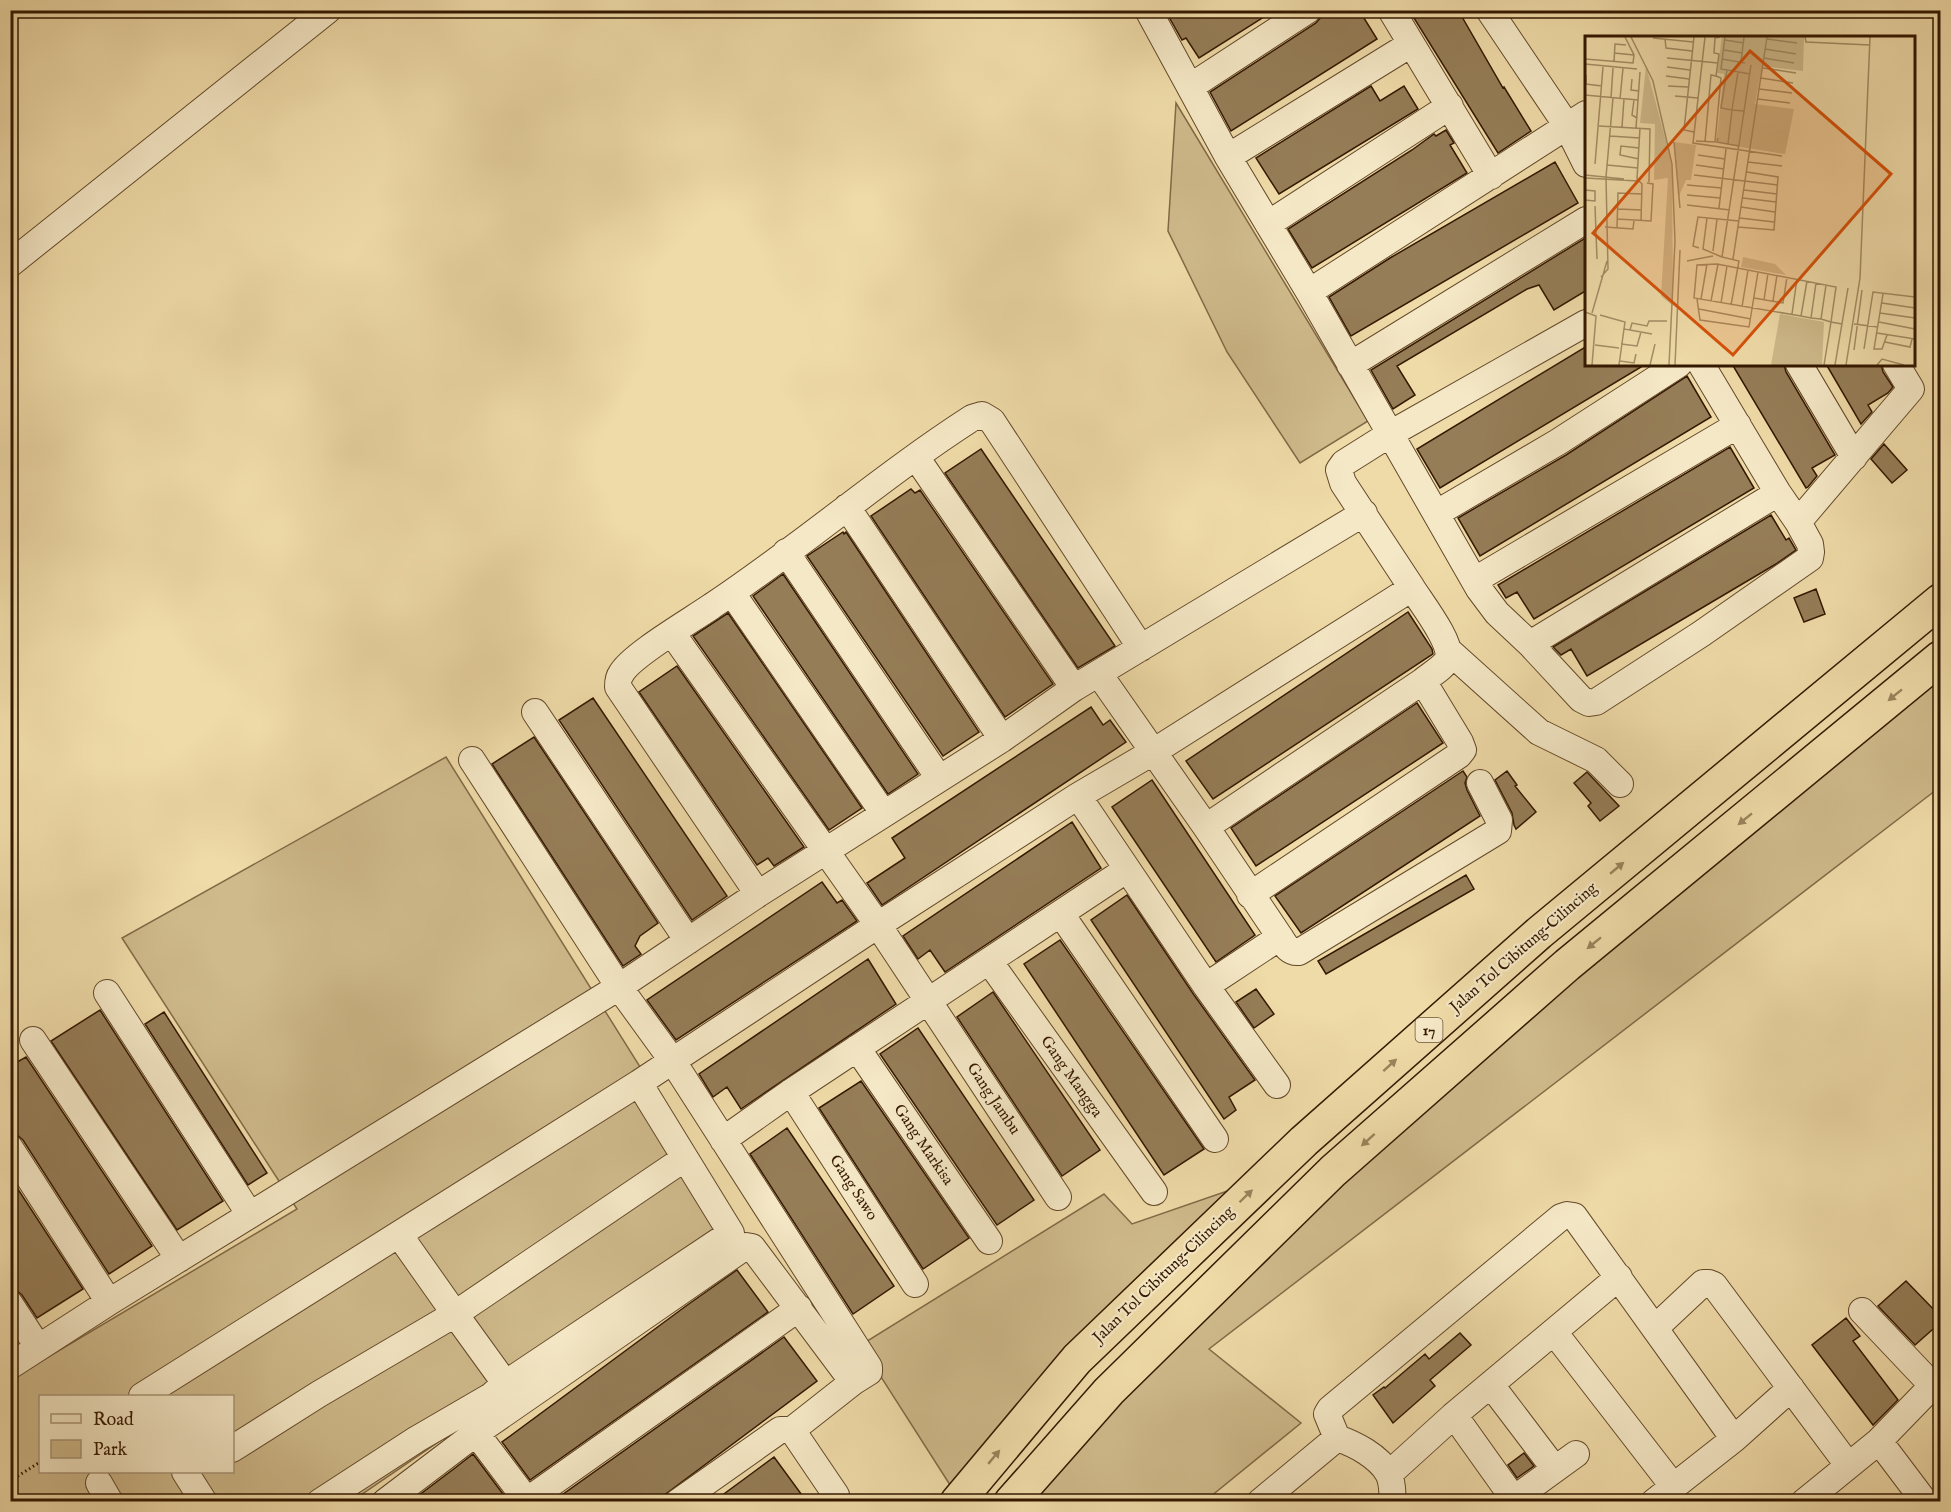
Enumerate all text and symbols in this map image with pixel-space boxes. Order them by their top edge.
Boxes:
inset map [1585,36,1915,366]
one-way arrow [1888,688,1903,701]
one-way arrow [1738,812,1753,825]
one-way arrow [1609,862,1625,875]
street label: Jalan Tol Cibitung–Cilincing [1445,878,1602,1019]
one-way arrow [1586,936,1602,949]
road number: 17 [1416,1018,1442,1042]
street label: Gang Mangga [1036,1032,1107,1122]
one-way arrow [1382,1058,1398,1071]
street label: Gang Jambu [962,1059,1024,1139]
street label: Gang Markisa [889,1101,957,1189]
one-way arrow [1361,1133,1376,1147]
street label: Gang Sawo [824,1151,882,1225]
one-way arrow [1239,1189,1254,1203]
street label: Jalan Tol Cibitung–Cilincing [1088,1202,1239,1349]
legend [39,1395,234,1473]
text: Road [93,1409,134,1432]
text: Park [93,1439,128,1462]
one-way arrow [988,1449,1001,1465]

